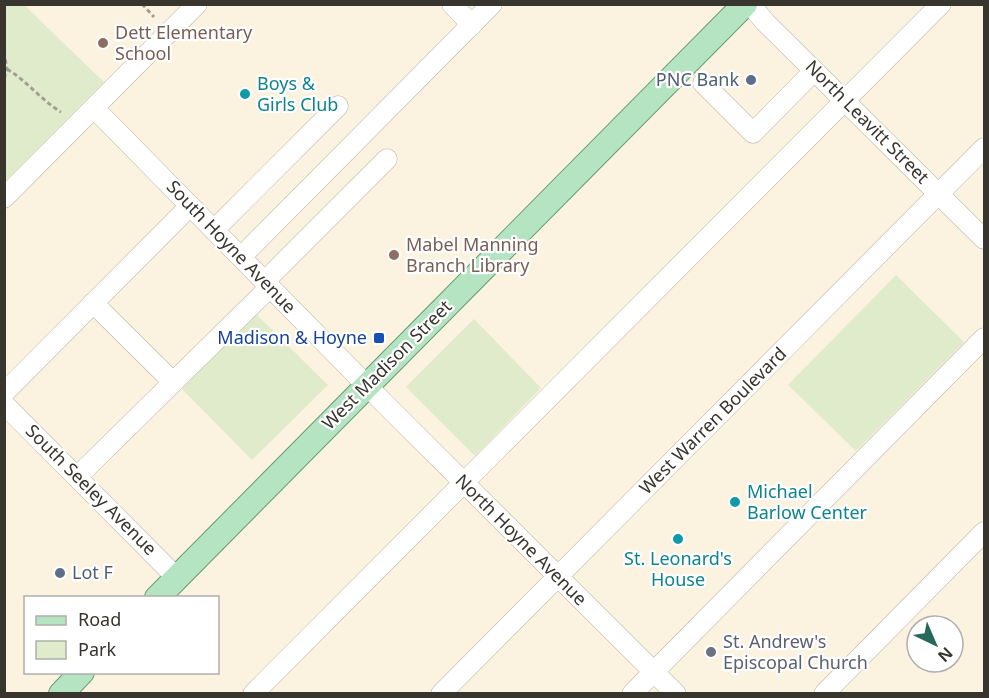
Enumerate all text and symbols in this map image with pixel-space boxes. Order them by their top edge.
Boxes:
place label: Dett Elementary School [115,20,253,65]
marker: Dett Elementary School [96,36,110,50]
street label: North Leavitt Street [801,54,935,189]
place label: PNC Bank [656,67,739,91]
place label: Boys & Girls Club [257,71,338,116]
marker: PNC Bank [744,73,758,87]
marker: Boys & Girls Club [238,87,252,101]
street label: South Hoyne Avenue [162,175,302,318]
place label: Mabel Manning Branch Library [406,232,538,277]
marker: Mabel Manning Branch Library [387,248,401,262]
street label: West Madison Street [316,294,457,434]
place label: Madison & Hoyne [217,325,367,349]
marker: Madison & Hoyne [372,331,386,345]
street label: West Warren Boulevard [634,342,791,499]
street label: South Seeley Avenue [21,419,162,560]
street label: North Hoyne Avenue [451,468,593,610]
place label: Michael Barlow Center [747,479,868,524]
marker: Michael Barlow Center [728,495,742,509]
marker: St. Leonard's House [671,532,685,546]
place label: St. Leonard's House [624,546,732,591]
place label: Lot F [72,560,113,584]
marker: Lot F [53,566,67,580]
legend [24,596,219,674]
text: Road [78,607,121,631]
north arrow [905,614,965,674]
place label: St. Andrew's Episcopal Church [723,629,868,674]
text: Park [78,637,116,661]
text: N [933,642,958,667]
marker: St. Andrew's Episcopal Church [704,645,718,659]

